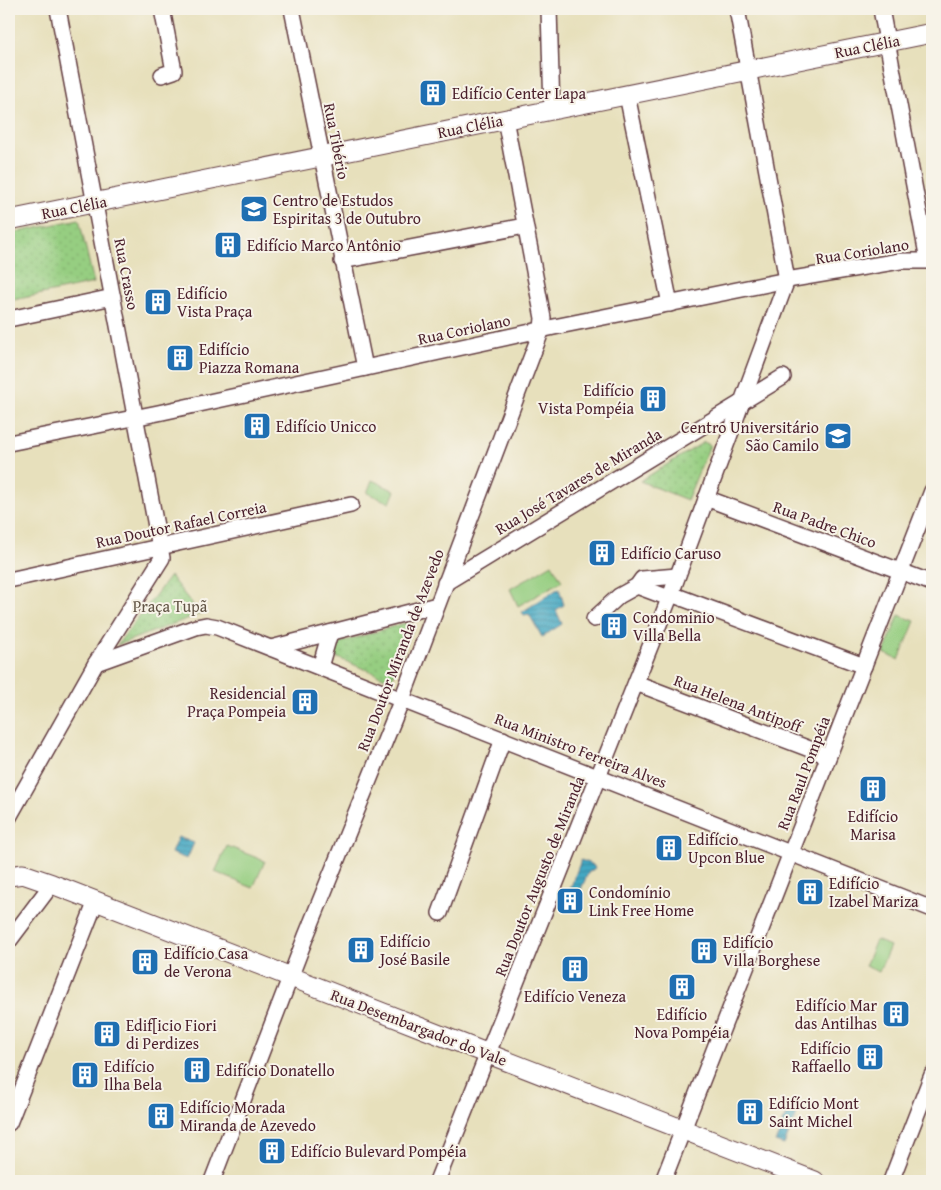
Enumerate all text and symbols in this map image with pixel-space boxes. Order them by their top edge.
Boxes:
street label: Rua Clélia [832,28,902,64]
building icon: Edifício Center Lapa [418,78,448,108]
place label: Edifício Center Lapa [452,81,586,105]
street label: Rua Tibério [318,101,356,181]
street label: Rua Clélia [435,108,505,144]
place label: Centro de Estudos Espiritas 3 de Outubro [273,188,421,230]
street label: Rua Clélia [39,189,109,225]
school or university icon: Centro de Estudos Espiritas 3 de Outubro [239,194,269,224]
building icon: Edifício Marco Antônio [213,230,243,260]
street label: Rua Coriolano [814,232,910,270]
place label: Edifício Marco Antônio [247,233,401,257]
street label: Rua Crasso [108,236,146,312]
place label: Edifício Vista Praça [177,281,253,323]
building icon: Edifício Vista Praça [143,287,173,317]
street label: Rua Coriolano [415,307,513,351]
place label: Edifício Piazza Romana [199,337,300,379]
building icon: Edifício Piazza Romana [165,343,195,373]
place label: Edifício Vista Pompéia [538,378,634,420]
building icon: Edifício Vista Pompéia [638,384,668,414]
building icon: Edifício Unicco [242,411,272,441]
place label: Edifício Unicco [276,414,376,438]
place label: Centro Universitário São Camilo [681,415,819,457]
street label: Rua José Tavares de Miranda [490,421,666,540]
school or university icon: Centro Universitário São Camilo [823,421,853,451]
street label: Rua Doutor Rafael Correia [94,494,269,554]
street label: Rua Padre Chico [770,494,880,554]
building icon: Edifício Caruso [587,538,617,568]
place label: Edifício Caruso [621,541,721,565]
street label: Rua Doutor Miranda de Azevedo [350,545,450,755]
park label: Praça Tupã [133,594,208,618]
place label: Condominio Villa Bella [633,605,715,647]
building icon: Condominio Villa Bella [599,611,629,641]
street label: Rua Helena Antipoff [671,668,807,739]
place label: Residencial Praça Pompeia [187,681,287,723]
building icon: Residencial Praça Pompeia [290,687,320,717]
street label: Rua Ministro Ferreira Alves [491,706,671,794]
street label: Rua Raul Pompéia [770,712,836,834]
street label: Rua Doutor Augusto de Miranda [488,772,590,980]
building icon: Edifício Marisa [858,774,888,804]
place label: Edifício Marisa [848,804,898,846]
place label: Edifício Upcon Blue [688,827,765,869]
building icon: Edifício Upcon Blue [654,833,684,863]
place label: Edifício Izabel Mariza [829,871,919,913]
building icon: Edifício Izabel Mariza [795,877,825,907]
place label: Condomínio Link Free Home [589,880,694,922]
building icon: Condomínio Link Free Home [555,886,585,916]
place label: Edifício José Basile [378,929,450,971]
place label: Edifício Villa Borghese [723,930,820,972]
building icon: Edifício José Basile [346,935,376,965]
building icon: Edifício Villa Borghese [689,936,719,966]
place label: Edifício Casa de Verona [164,941,249,983]
building icon: Edifício Casa de Verona [130,947,160,977]
building icon: Edifício Veneza [560,954,590,984]
building icon: Edifício Nova Pompéia [667,972,697,1002]
street label: Rua Desembargador do Vale [327,982,511,1072]
place label: Edifício Veneza [524,984,626,1008]
place label: Edifício Mar das Antilhas [795,993,877,1035]
building icon: Edifício Mar das Antilhas [881,999,911,1029]
place label: Edifício Nova Pompéia [634,1002,730,1044]
place label: Edif[icio Fiori di Perdizes [126,1013,217,1055]
building icon: Edif[icio Fiori di Perdizes [92,1019,122,1049]
place label: Edifício Raffaello [792,1036,851,1078]
building icon: Edifício Raffaello [855,1042,885,1072]
place label: Edifício Ilha Bela [104,1054,163,1096]
building icon: Edifício Donatello [182,1055,212,1085]
place label: Edifício Donatello [216,1058,335,1082]
building icon: Edifício Ilha Bela [70,1060,100,1090]
place label: Edifício Mont Saint Michel [769,1091,859,1133]
place label: Edifício Morada Miranda de Azevedo [180,1095,316,1137]
building icon: Edifício Mont Saint Michel [735,1097,765,1127]
building icon: Edifício Morada Miranda de Azevedo [146,1101,176,1131]
building icon: Edifício Bulevard Pompéia [257,1136,287,1166]
place label: Edifício Bulevard Pompéia [291,1139,467,1163]

